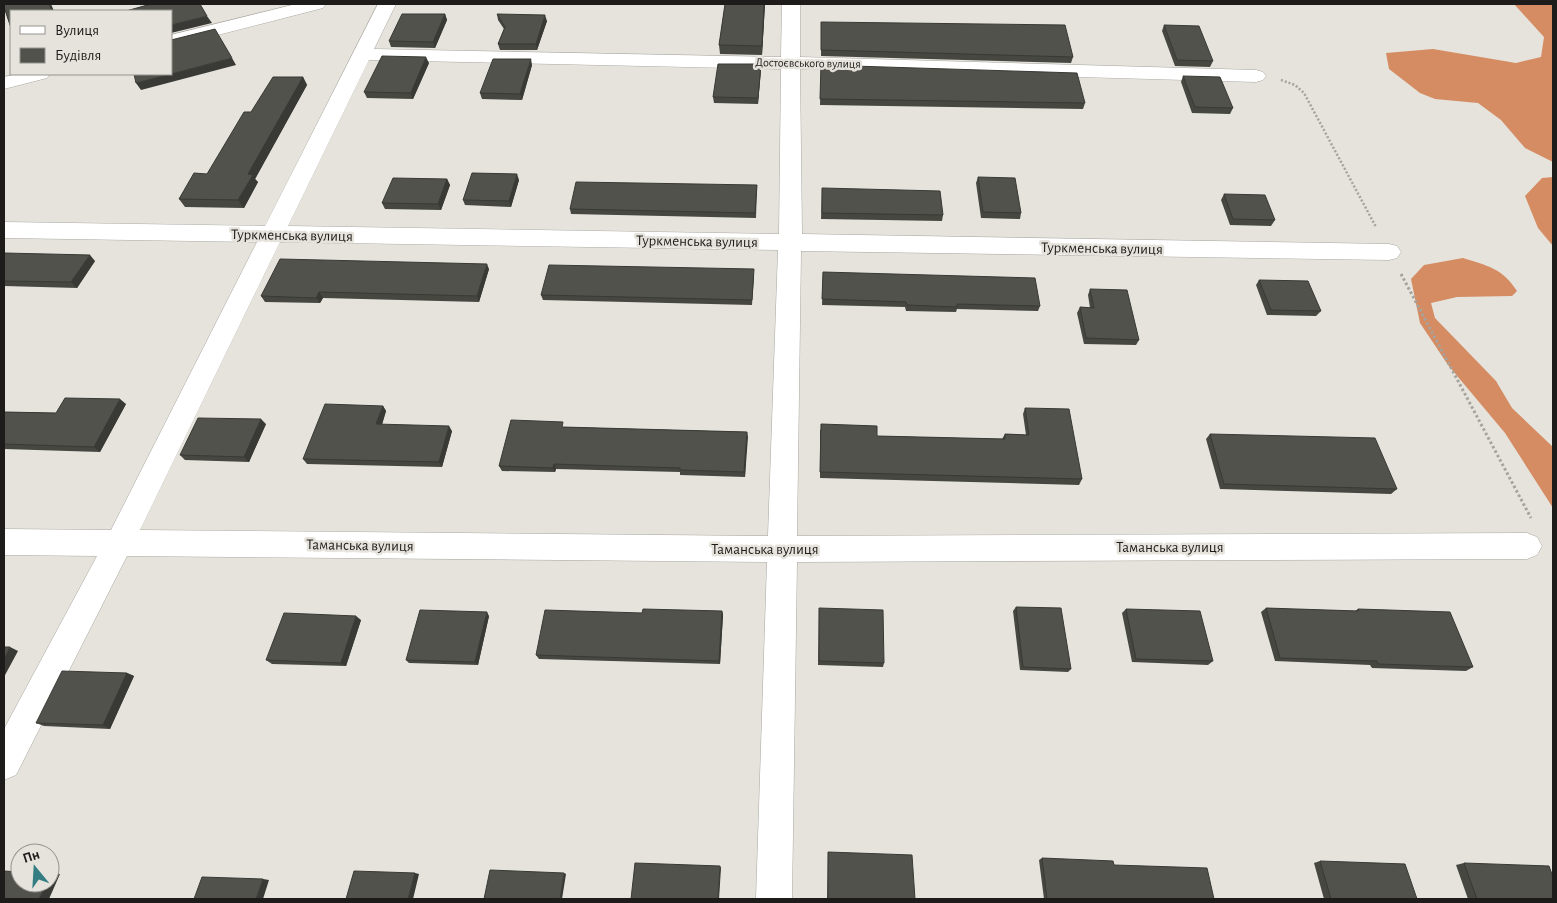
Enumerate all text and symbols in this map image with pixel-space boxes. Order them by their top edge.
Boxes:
legend [10,10,172,75]
text: Вулиця [55,23,99,38]
text: Будівля [55,48,101,63]
street label: Достоєвського вулиця [755,56,861,71]
street label: Туркменська вулиця [231,227,353,244]
street label: Туркменська вулиця [636,233,758,250]
street label: Туркменська вулиця [1041,240,1163,257]
street label: Таманська вулиця [306,537,414,554]
street label: Таманська вулиця [1116,540,1224,555]
street label: Таманська вулиця [711,542,819,557]
north arrow [10,843,60,893]
text: Пн [21,847,42,866]

